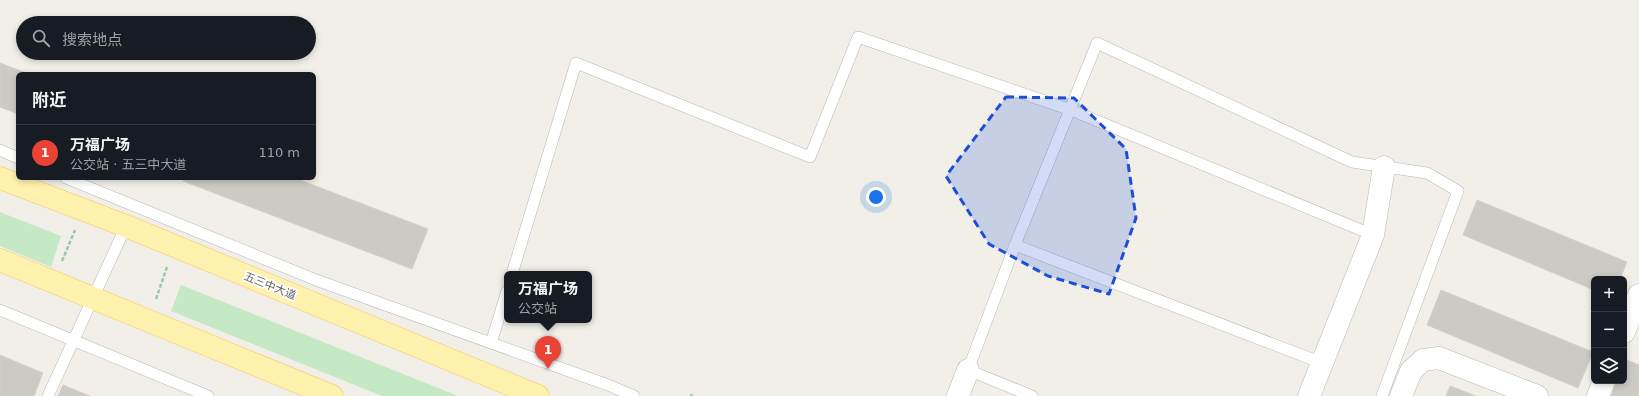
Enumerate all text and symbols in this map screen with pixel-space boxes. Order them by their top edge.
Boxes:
search box [16,16,316,60]
icon: search [30,27,52,49]
text: 搜索地点 [62,31,122,49]
text: 附近 [32,90,66,110]
text: 万福广场 [70,136,130,154]
text: 1 [40,145,50,160]
text: 110 m [258,145,300,160]
text: 公交站 · 五三中大道 [70,157,186,172]
your location [866,187,886,207]
street label: 五三中大道 [242,270,298,302]
popup [504,271,592,323]
map controls [1591,276,1627,384]
button: + [1591,276,1627,312]
text: 万福广场 [518,280,578,298]
text: 公交站 [518,301,557,316]
button: − [1591,312,1627,348]
pin: 1 [535,336,561,369]
button: layers [1591,348,1627,384]

